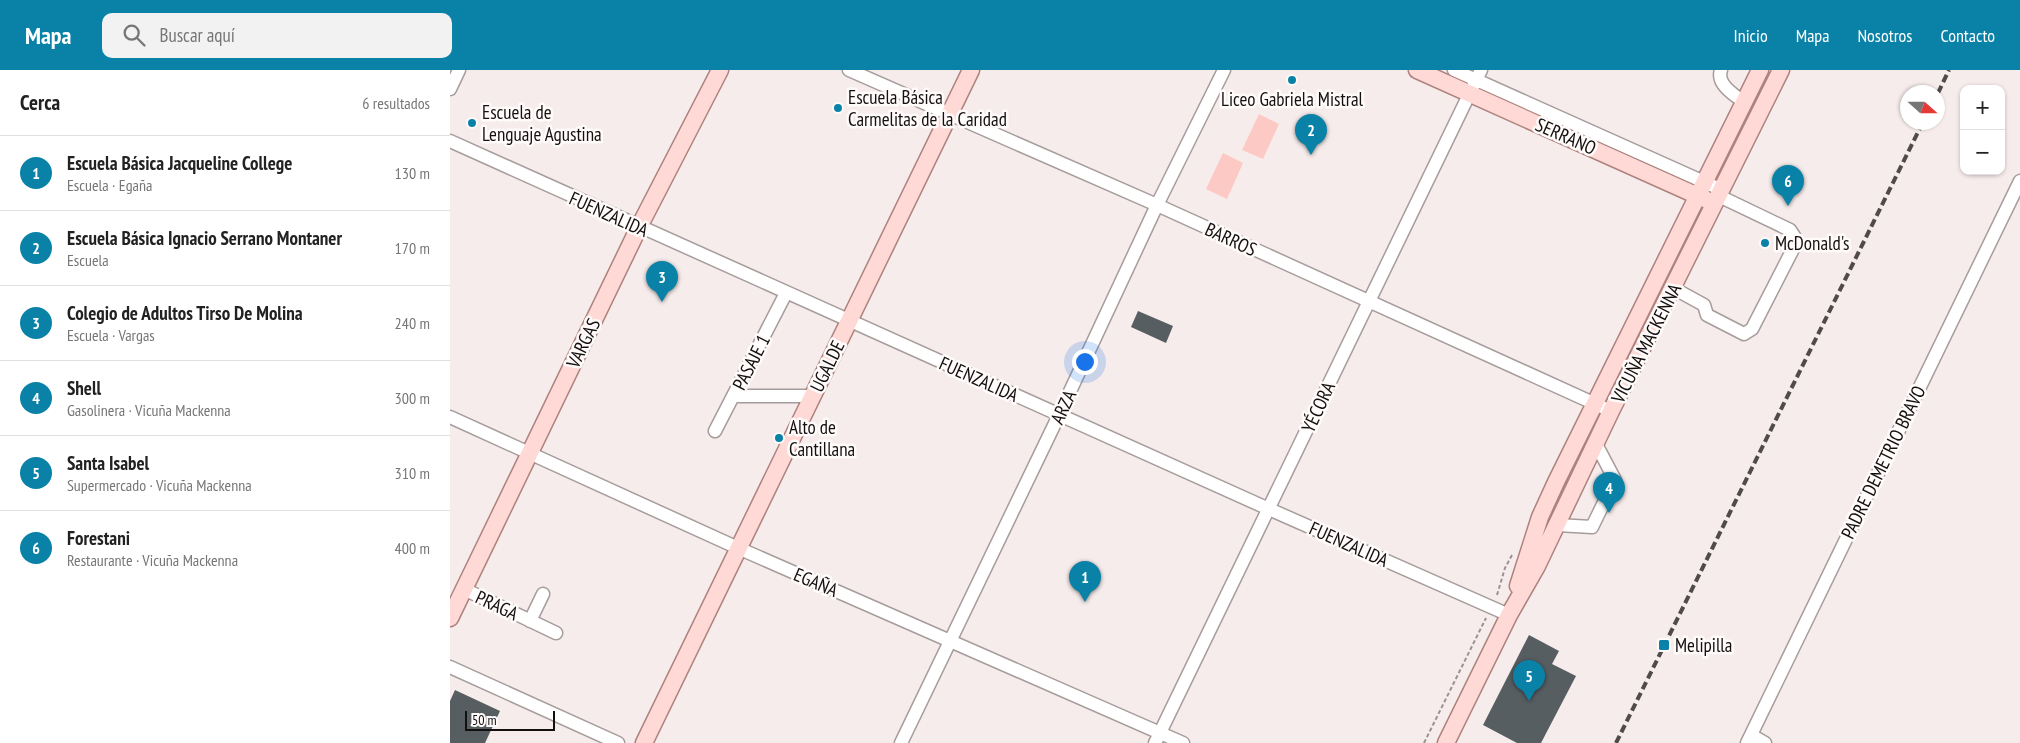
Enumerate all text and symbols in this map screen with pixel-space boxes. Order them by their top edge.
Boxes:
search box [102,13,452,58]
text: Mapa [25,20,72,51]
icon: search [120,21,148,49]
text: Buscar aquí [160,23,235,47]
text: Inicio [1734,24,1768,47]
text: Mapa [1796,24,1829,47]
text: Nosotros [1857,24,1912,47]
text: Contacto [1940,24,1995,47]
marker: Liceo Gabriela Mistral [1286,74,1298,86]
place label: Escuela Básica Carmelitas de la Caridad [848,85,1007,131]
north arrow [1900,85,1945,130]
map controls [1960,85,2005,175]
button: + [1960,85,2005,130]
place label: Liceo Gabriela Mistral [1221,87,1364,111]
text: Cerca [20,89,60,116]
text: 6 resultados [362,93,430,113]
place label: Escuela de Lenguaje Agustina [482,100,602,146]
marker: Escuela Básica Carmelitas de la Caridad [832,102,844,114]
street label: SERRANO [1532,112,1600,160]
pin: 2 [1295,114,1327,155]
marker: Escuela de Lenguaje Agustina [466,117,478,129]
button: − [1960,130,2005,175]
text: Escuela Básica Jacqueline College [67,151,292,175]
text: 1 [32,163,40,183]
text: 130 m [395,163,430,183]
pin: 6 [1772,165,1804,206]
text: Escuela · Egaña [67,175,152,195]
street label: FUENZALIDA [566,186,652,242]
street label: BARROS [1201,217,1261,261]
text: Escuela Básica Ignacio Serrano Montaner [67,226,342,250]
place label: McDonald's [1775,231,1850,255]
marker: McDonald's [1759,237,1771,249]
text: 2 [32,238,40,258]
text: 170 m [395,238,430,258]
text: Escuela [67,250,109,270]
pin: 3 [646,261,678,302]
street label: VICUÑA MACKENNA [1605,279,1686,408]
text: Colegio de Adultos Tirso De Molina [67,301,303,325]
text: 3 [32,313,40,333]
text: 240 m [395,313,430,333]
street label: VARGAS [560,314,605,373]
text: Escuela · Vargas [67,325,155,345]
street label: PASAJE 1 [727,330,775,394]
street label: UGALDE [804,336,850,396]
your location [1072,349,1098,375]
street label: FUENZALIDA [936,351,1022,407]
text: Shell [67,376,101,400]
street label: YÉCORA [1296,378,1340,436]
street label: PADRE DEMETRIO BRAVO [1836,382,1930,542]
street label: ARZA [1045,386,1081,428]
text: 4 [32,388,40,408]
text: 300 m [395,388,430,408]
text: Gasolinera · Vicuña Mackenna [67,400,231,420]
place label: Alto de Cantillana [789,415,855,461]
marker: Alto de Cantillana [773,432,785,444]
text: Santa Isabel [67,451,149,475]
text: 5 [32,463,40,483]
text: 310 m [395,463,430,483]
pin: 4 [1593,472,1625,513]
text: Supermercado · Vicuña Mackenna [67,475,252,495]
street label: FUENZALIDA [1306,516,1392,572]
text: Forestani [67,526,130,550]
text: 6 [32,538,40,558]
text: 400 m [395,538,430,558]
text: Restaurante · Vicuña Mackenna [67,550,238,570]
pin: 1 [1069,561,1101,602]
street label: EGAÑA [790,562,842,602]
street label: PRAGA [472,585,522,625]
place label: Melipilla [1675,633,1732,657]
marker: Melipilla [1657,638,1671,652]
pin: 5 [1513,660,1545,701]
scale bar [465,708,555,731]
text: 50 m [472,711,497,729]

